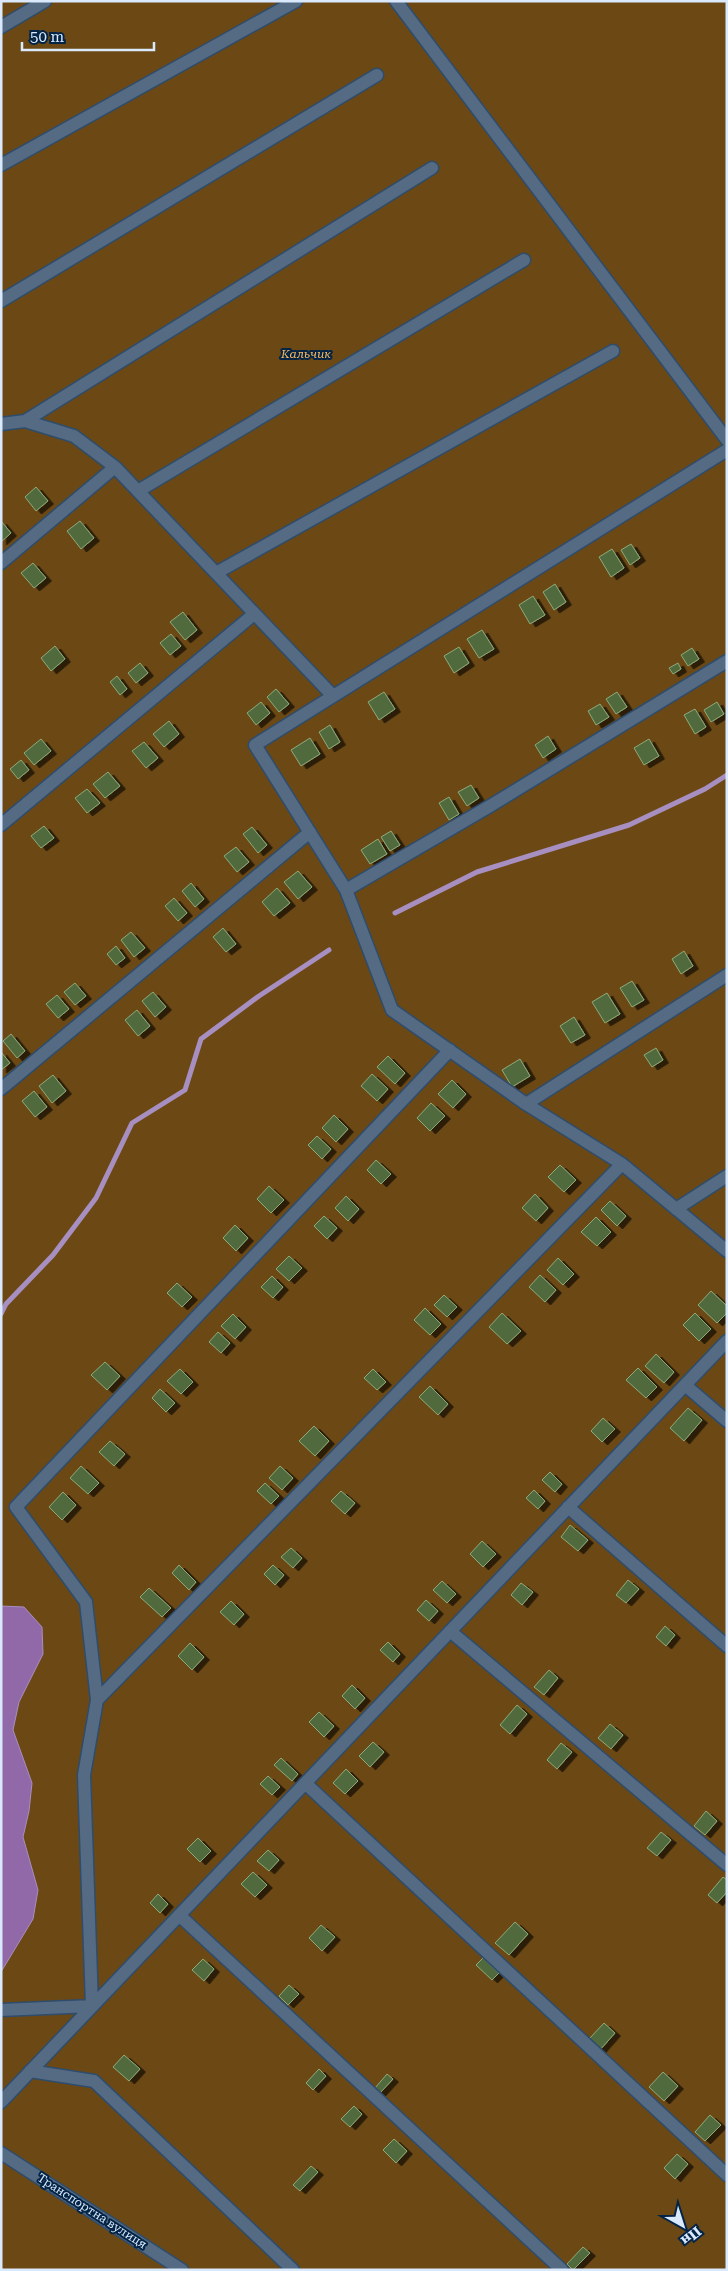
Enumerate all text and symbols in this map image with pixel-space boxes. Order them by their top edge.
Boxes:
scale bar [22,20,155,52]
text: 50 m [30,28,65,46]
park label: Кальчик [280,347,331,361]
street label: Транспортна вулиця [35,2170,149,2252]
north arrow [658,2201,708,2251]
text: Пн [678,2223,704,2249]

